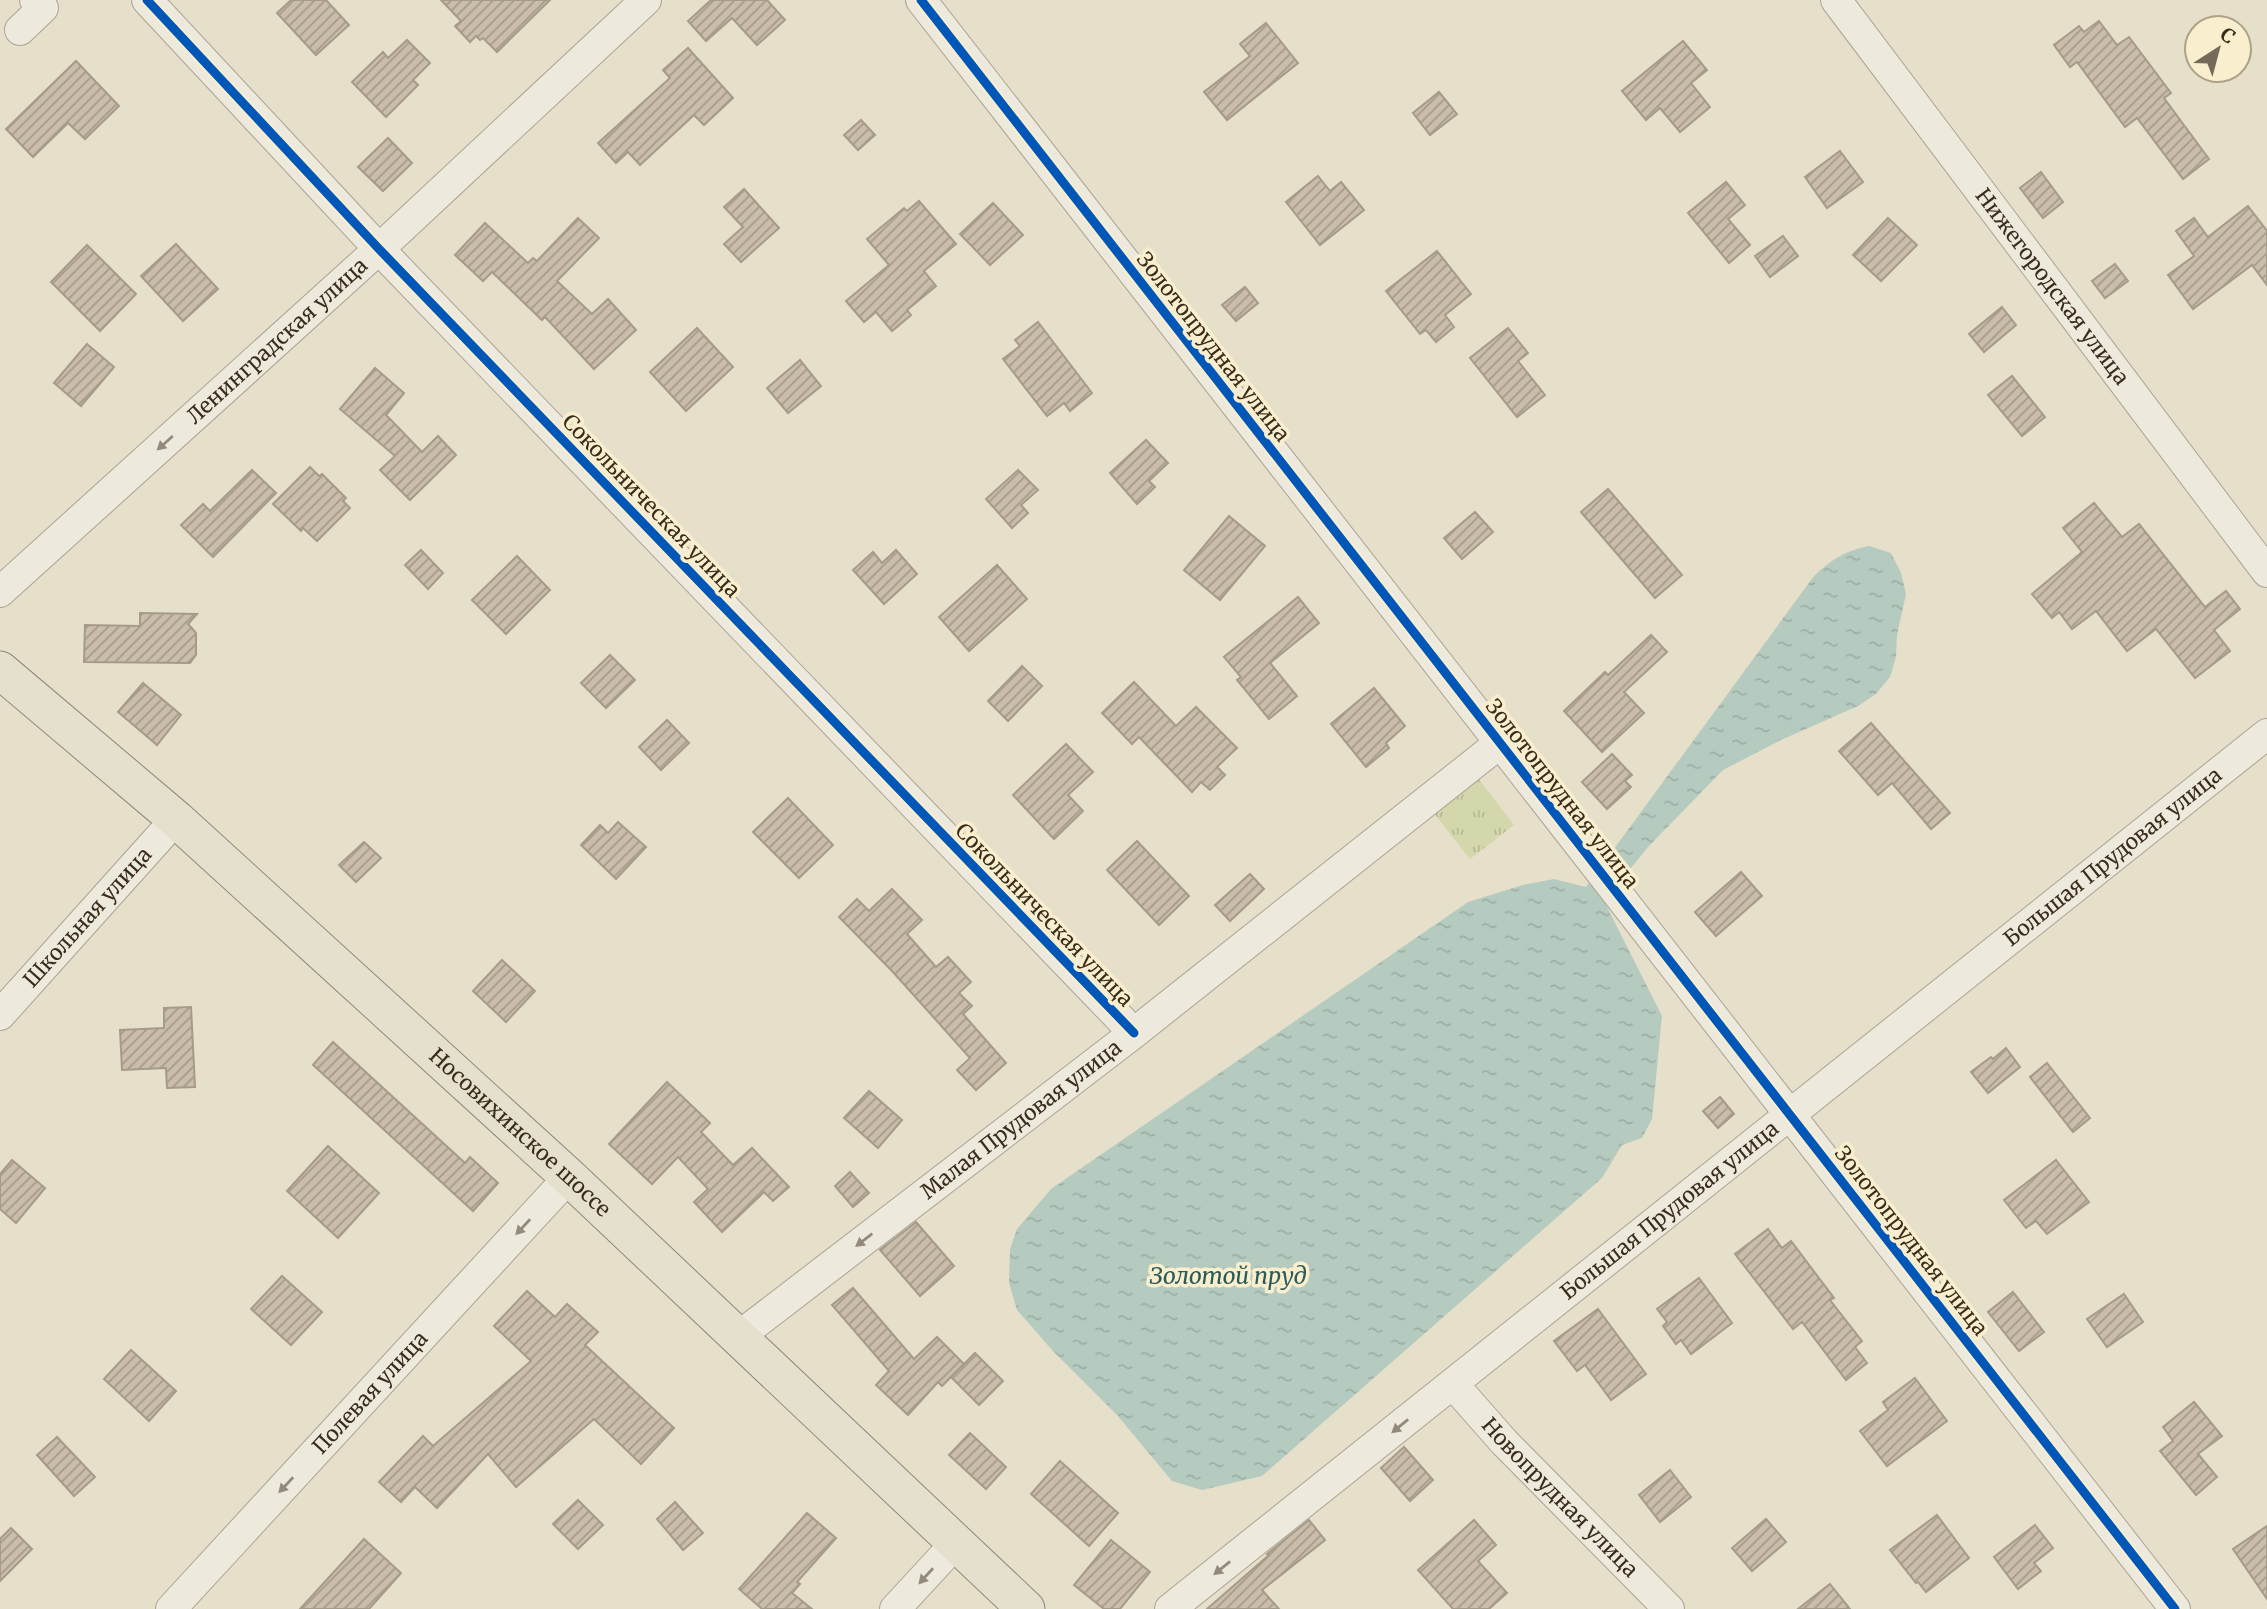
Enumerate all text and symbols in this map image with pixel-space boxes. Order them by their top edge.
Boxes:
north arrow [2183,14,2253,84]
text: С [2216,22,2240,49]
street label: Нижегородская улица [1970,183,2135,390]
street label: Золотопрудная улица [1131,246,1296,447]
street label: Ленинградская улица [181,252,373,429]
street label: Сокольническая улица [557,408,746,603]
one-way arrow [156,435,174,451]
street label: Золотопрудная улица [1480,693,1645,894]
street label: Большая Прудовая улица [1998,761,2227,952]
street label: Сокольническая улица [950,817,1139,1012]
street label: Школьная улица [17,841,157,993]
street label: Малая Прудовая улица [915,1034,1127,1205]
street label: Носовихинское шоссе [424,1042,617,1222]
street label: Большая Прудовая улица [1555,1115,1784,1305]
street label: Золотопрудная улица [1829,1140,1994,1341]
one-way arrow [515,1218,531,1235]
one-way arrow [855,1233,873,1247]
water label: Золотой пруд [1149,1261,1307,1290]
street label: Полевая улица [306,1325,433,1460]
street label: Новопрудная улица [1476,1412,1644,1583]
one-way arrow [1391,1418,1408,1433]
one-way arrow [278,1476,294,1493]
one-way arrow [1213,1560,1231,1575]
one-way arrow [918,1567,934,1585]

